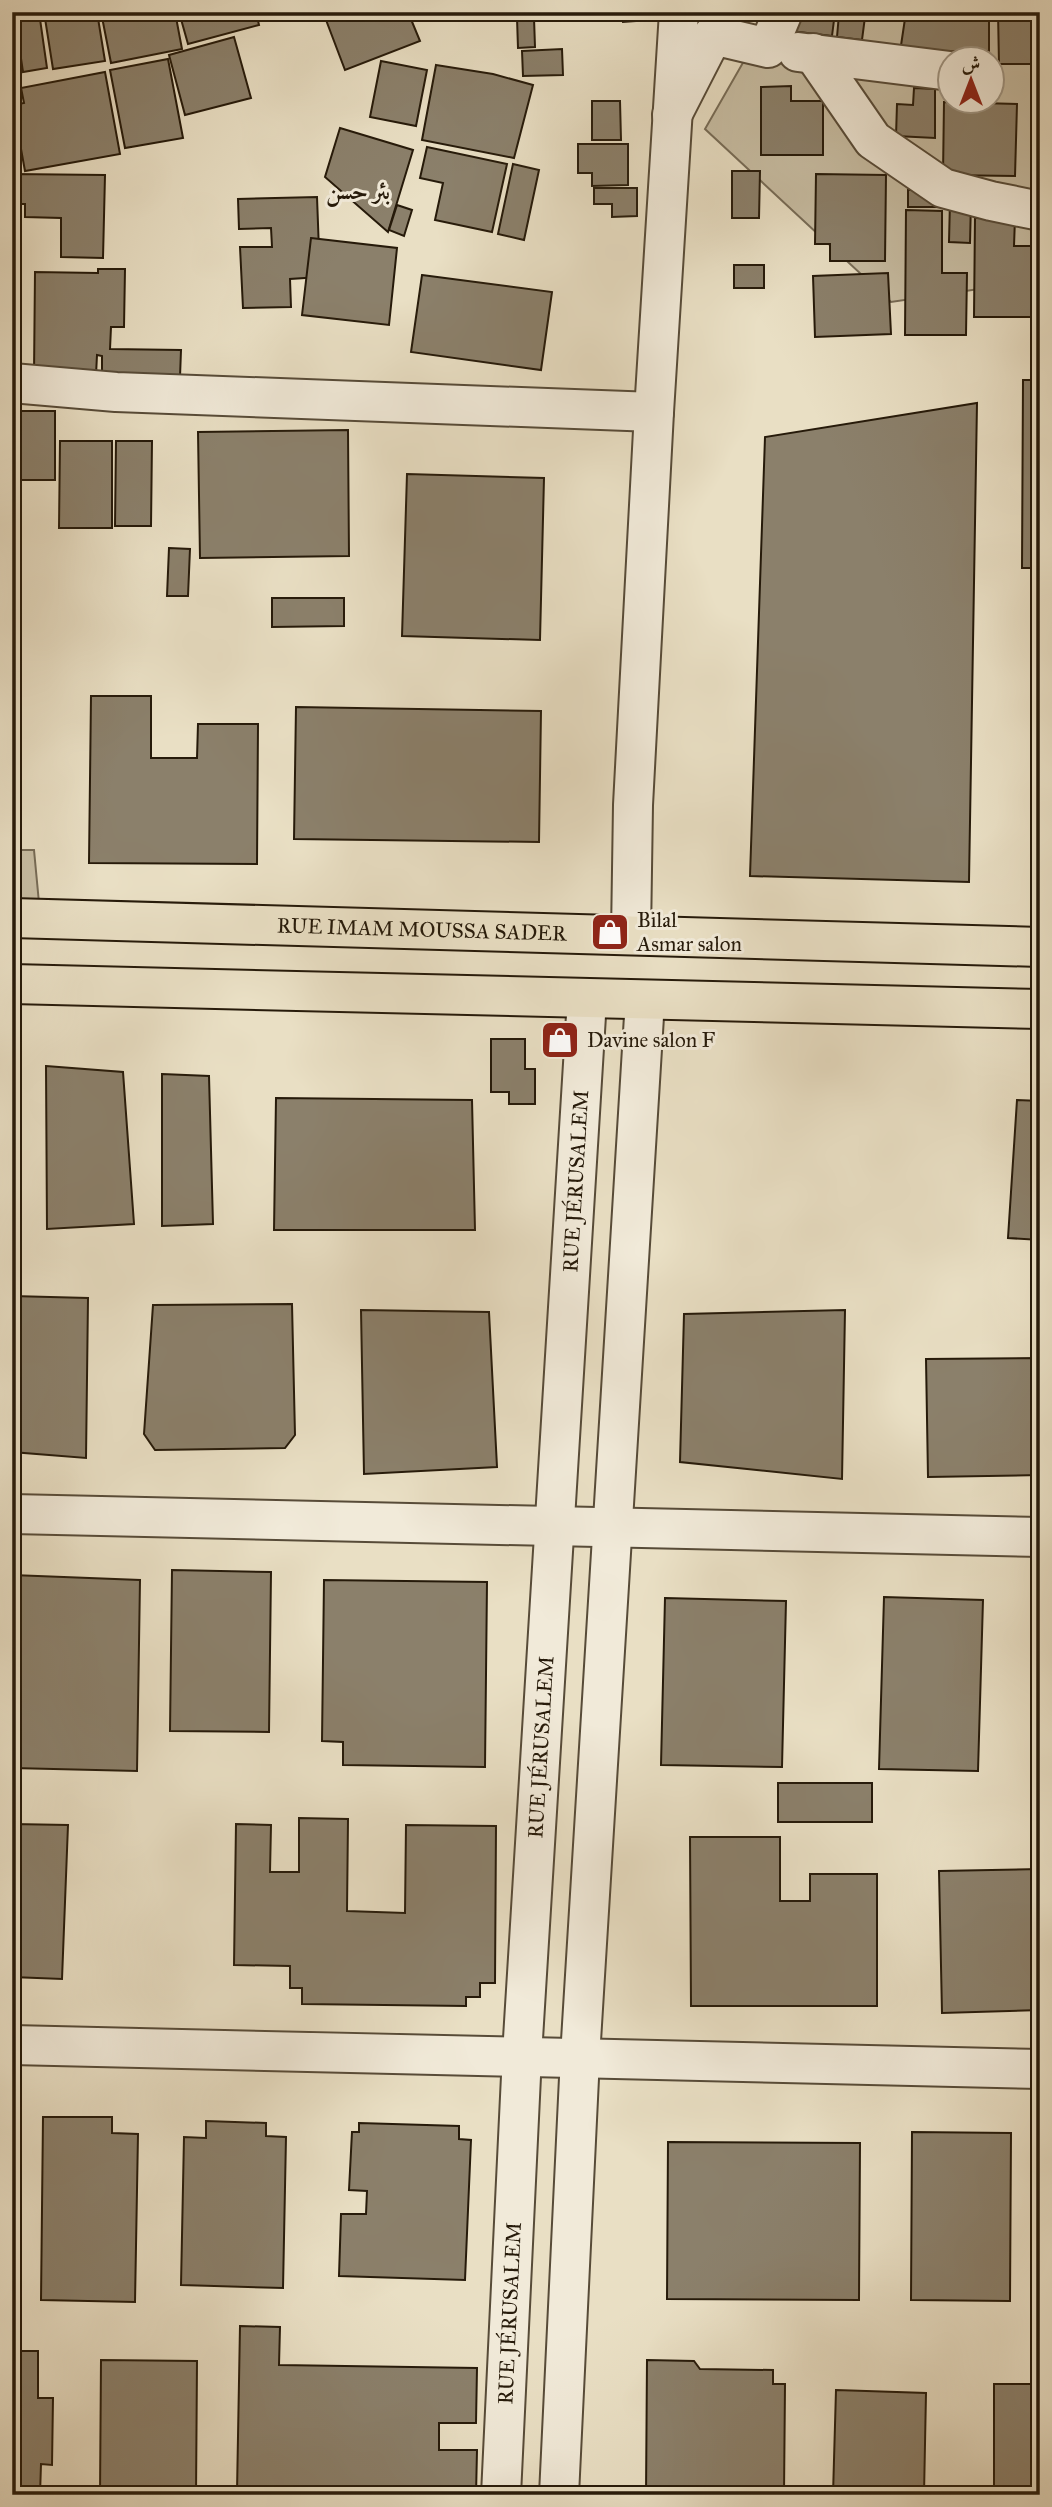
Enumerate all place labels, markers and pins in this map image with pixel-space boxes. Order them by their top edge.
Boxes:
place label: Bilal Asmar salon [636,907,742,957]
shop icon: Bilal Asmar salon [589,911,631,953]
shop icon: Davine salon F [539,1019,581,1061]
place label: Davine salon F [587,1027,716,1053]

